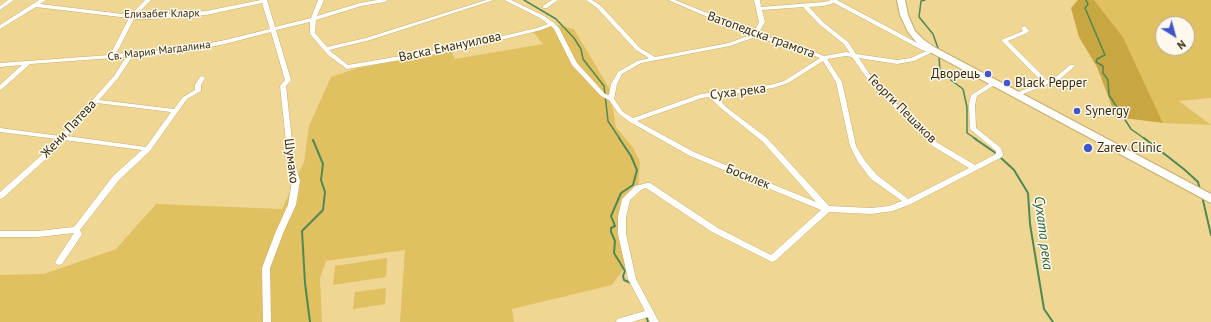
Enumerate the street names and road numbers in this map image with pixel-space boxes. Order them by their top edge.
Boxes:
street label: Елизабет Кларк [124,7,200,21]
street label: Ватопедска грамота [705,8,817,62]
street label: Васка Емануилова [397,29,503,65]
street label: Св. Мария Магдалина [107,38,211,64]
street label: Георги Пешаков [864,71,940,147]
street label: Суха река [709,81,767,103]
street label: Жени Патева [38,97,100,161]
street label: Шумако [280,138,302,184]
street label: Босилек [724,161,772,193]

